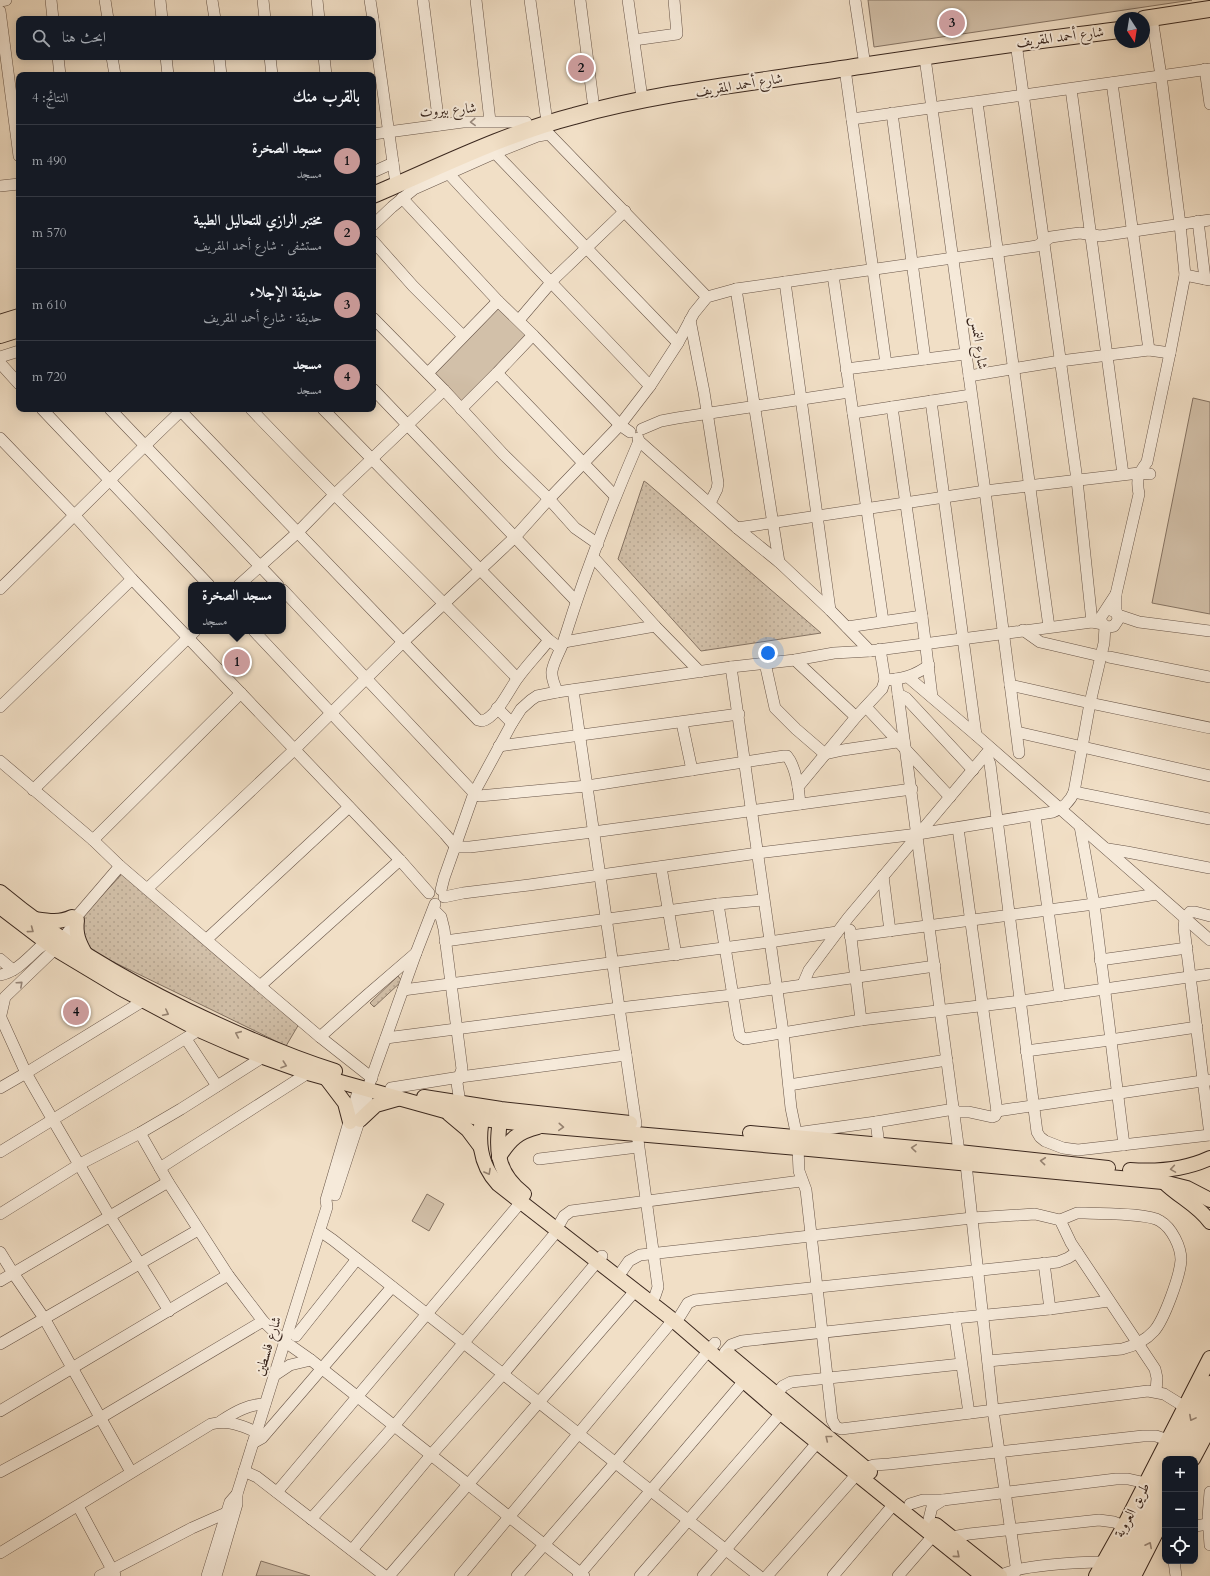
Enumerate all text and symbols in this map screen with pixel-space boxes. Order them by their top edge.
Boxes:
pin: 3 [939,8,965,38]
north arrow [1114,12,1150,48]
search box [16,16,376,60]
street label: شارع أحمد المقريف [1015,21,1105,54]
icon: search [30,27,52,49]
text: ابحث هنا [62,27,106,47]
pin: 2 [568,53,594,83]
street label: شارع أحمد المقريف [694,68,785,103]
text: بالقرب منك [293,85,360,108]
text: النتائج: 4 [32,89,68,107]
street label: شارع بيروت [419,98,477,124]
one-way arrow [470,118,476,126]
text: مسجد الصخرة [252,138,322,158]
text: 490 m [32,152,66,170]
text: 1 [344,152,350,170]
text: مسجد [296,165,322,183]
text: مختبر الرازي للتحاليل الطبية [194,210,322,230]
text: 570 m [32,224,66,242]
text: 2 [344,224,350,242]
text: مستشفى · شارع أحمد المقريف [195,237,322,255]
text: حديقة الإجلاء [250,282,322,302]
text: 610 m [32,296,66,314]
text: 3 [344,296,350,314]
text: حديقة · شارع أحمد المقريف [203,309,322,327]
street label: شارع النمس [964,315,992,371]
text: مسجد [293,354,322,374]
text: 720 m [32,368,66,386]
text: 4 [344,368,350,386]
text: مسجد [296,381,322,399]
popup [188,582,286,634]
text: مسجد الصخرة [202,585,272,605]
text: مسجد [202,612,228,630]
your location [758,643,778,663]
pin: 1 [224,647,250,677]
one-way arrow [27,926,34,933]
one-way arrow [15,982,22,989]
pin: 4 [63,997,89,1027]
one-way arrow [161,1008,169,1016]
one-way arrow [234,1030,241,1038]
one-way arrow [281,1060,288,1068]
one-way arrow [558,1123,564,1132]
one-way arrow [911,1143,917,1152]
one-way arrow [1040,1157,1046,1166]
one-way arrow [1170,1164,1176,1173]
one-way arrow [484,1167,491,1175]
street label: شارع فلسطين [250,1314,288,1379]
one-way arrow [1189,1414,1197,1421]
one-way arrow [825,1435,832,1442]
map controls [1162,1456,1198,1564]
button: + [1162,1456,1198,1492]
street label: طريق العروبة [1110,1479,1154,1541]
button: − [1162,1492,1198,1528]
button: locate [1162,1528,1198,1564]
one-way arrow [1145,1542,1152,1550]
one-way arrow [952,1550,960,1557]

